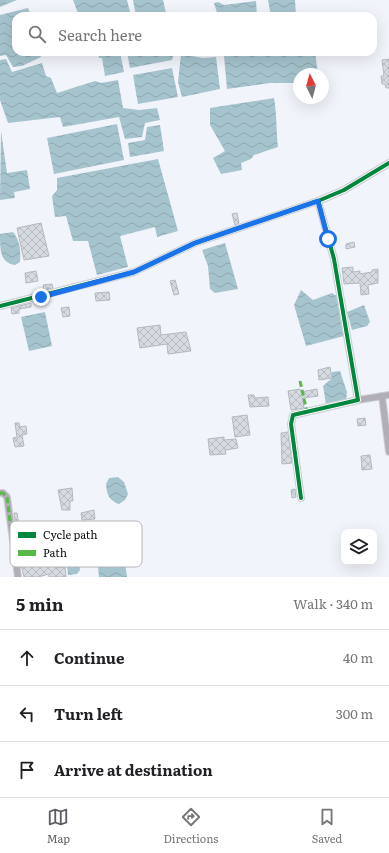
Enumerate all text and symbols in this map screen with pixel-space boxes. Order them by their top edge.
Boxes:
search box [12,12,377,56]
icon: search [26,23,48,45]
text: Search here [58,23,142,46]
north arrow [293,68,329,104]
route start [319,230,337,248]
route end [32,288,50,306]
legend [10,521,142,567]
text: Cycle path [43,526,98,542]
map controls [341,529,377,565]
button: layers [341,529,377,565]
text: Path [43,544,67,560]
text: 5 min [16,591,64,616]
text: Walk · 340 m [293,594,373,613]
text: Continue [54,646,124,669]
icon: ahead [16,647,38,669]
text: 40 m [343,648,373,667]
text: Turn left [54,702,123,725]
icon: left [16,703,38,725]
text: 300 m [336,704,373,723]
text: Arrive at destination [54,758,213,781]
icon: arrive [16,759,38,781]
tab: Map [47,806,70,846]
tab: Directions [163,806,218,846]
tab: Saved [312,806,342,846]

